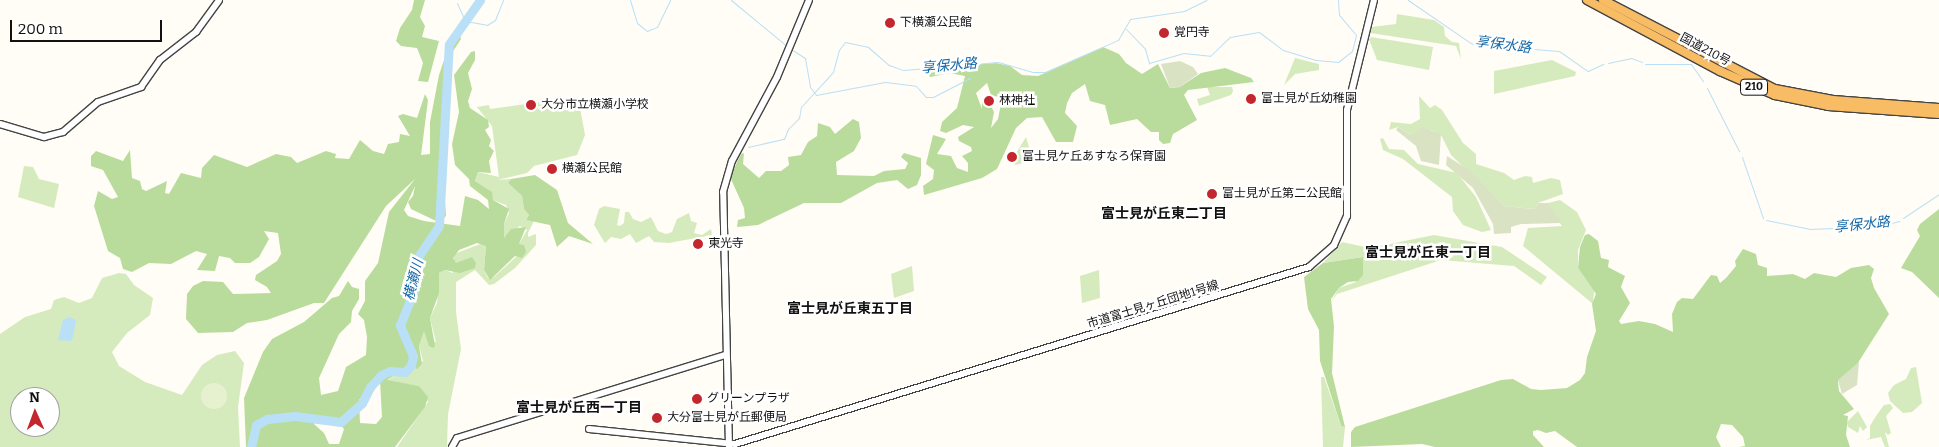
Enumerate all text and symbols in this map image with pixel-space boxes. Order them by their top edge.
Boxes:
scale bar [12,10,165,42]
place label: 下横瀬公民館 [900,16,972,30]
marker: 下横瀬公民館 [884,17,896,29]
text: 200 m [18,20,63,38]
place label: 覚円寺 [1174,26,1210,40]
marker: 覚円寺 [1158,27,1170,39]
street label: 国道210号 [1677,31,1733,69]
water label: 享保水路 [1474,33,1532,57]
water label: 享保水路 [920,55,978,77]
road number: 210 [1739,78,1769,95]
place label: 富士見が丘幼稚園 [1261,92,1357,106]
marker: 富士見が丘幼稚園 [1245,93,1257,105]
place label: 林神社 [999,94,1035,108]
marker: 林神社 [983,95,995,107]
place label: 大分市立横瀬小学校 [541,98,649,112]
marker: 大分市立横瀬小学校 [525,99,537,111]
place label: 富士見ケ丘あすなろ保育園 [1022,150,1166,164]
marker: 富士見ケ丘あすなろ保育園 [1006,151,1018,163]
place label: 横瀬公民館 [562,162,622,176]
marker: 横瀬公民館 [546,163,558,175]
place label: 富士見が丘第二公民館 [1222,187,1342,201]
marker: 富士見が丘第二公民館 [1206,188,1218,200]
district label: 富士見が丘東二丁目 [1101,206,1227,222]
water label: 享保水路 [1833,214,1891,236]
place label: 東光寺 [708,237,744,251]
marker: 東光寺 [692,238,704,250]
district label: 富士見が丘東一丁目 [1365,245,1491,261]
water label: 横瀬川 [401,258,427,302]
street label: 市道富士見ヶ丘団地1号線 [1085,278,1221,332]
district label: 富士見が丘東五丁目 [787,301,913,317]
north arrow [10,387,60,437]
text: N [29,389,40,406]
place label: グリーンプラザ [707,392,791,406]
marker: グリーンプラザ [691,393,703,405]
district label: 富士見が丘西一丁目 [516,400,642,416]
place label: 大分富士見が丘郵便局 [667,411,787,425]
marker: 大分富士見が丘郵便局 [651,412,663,424]

